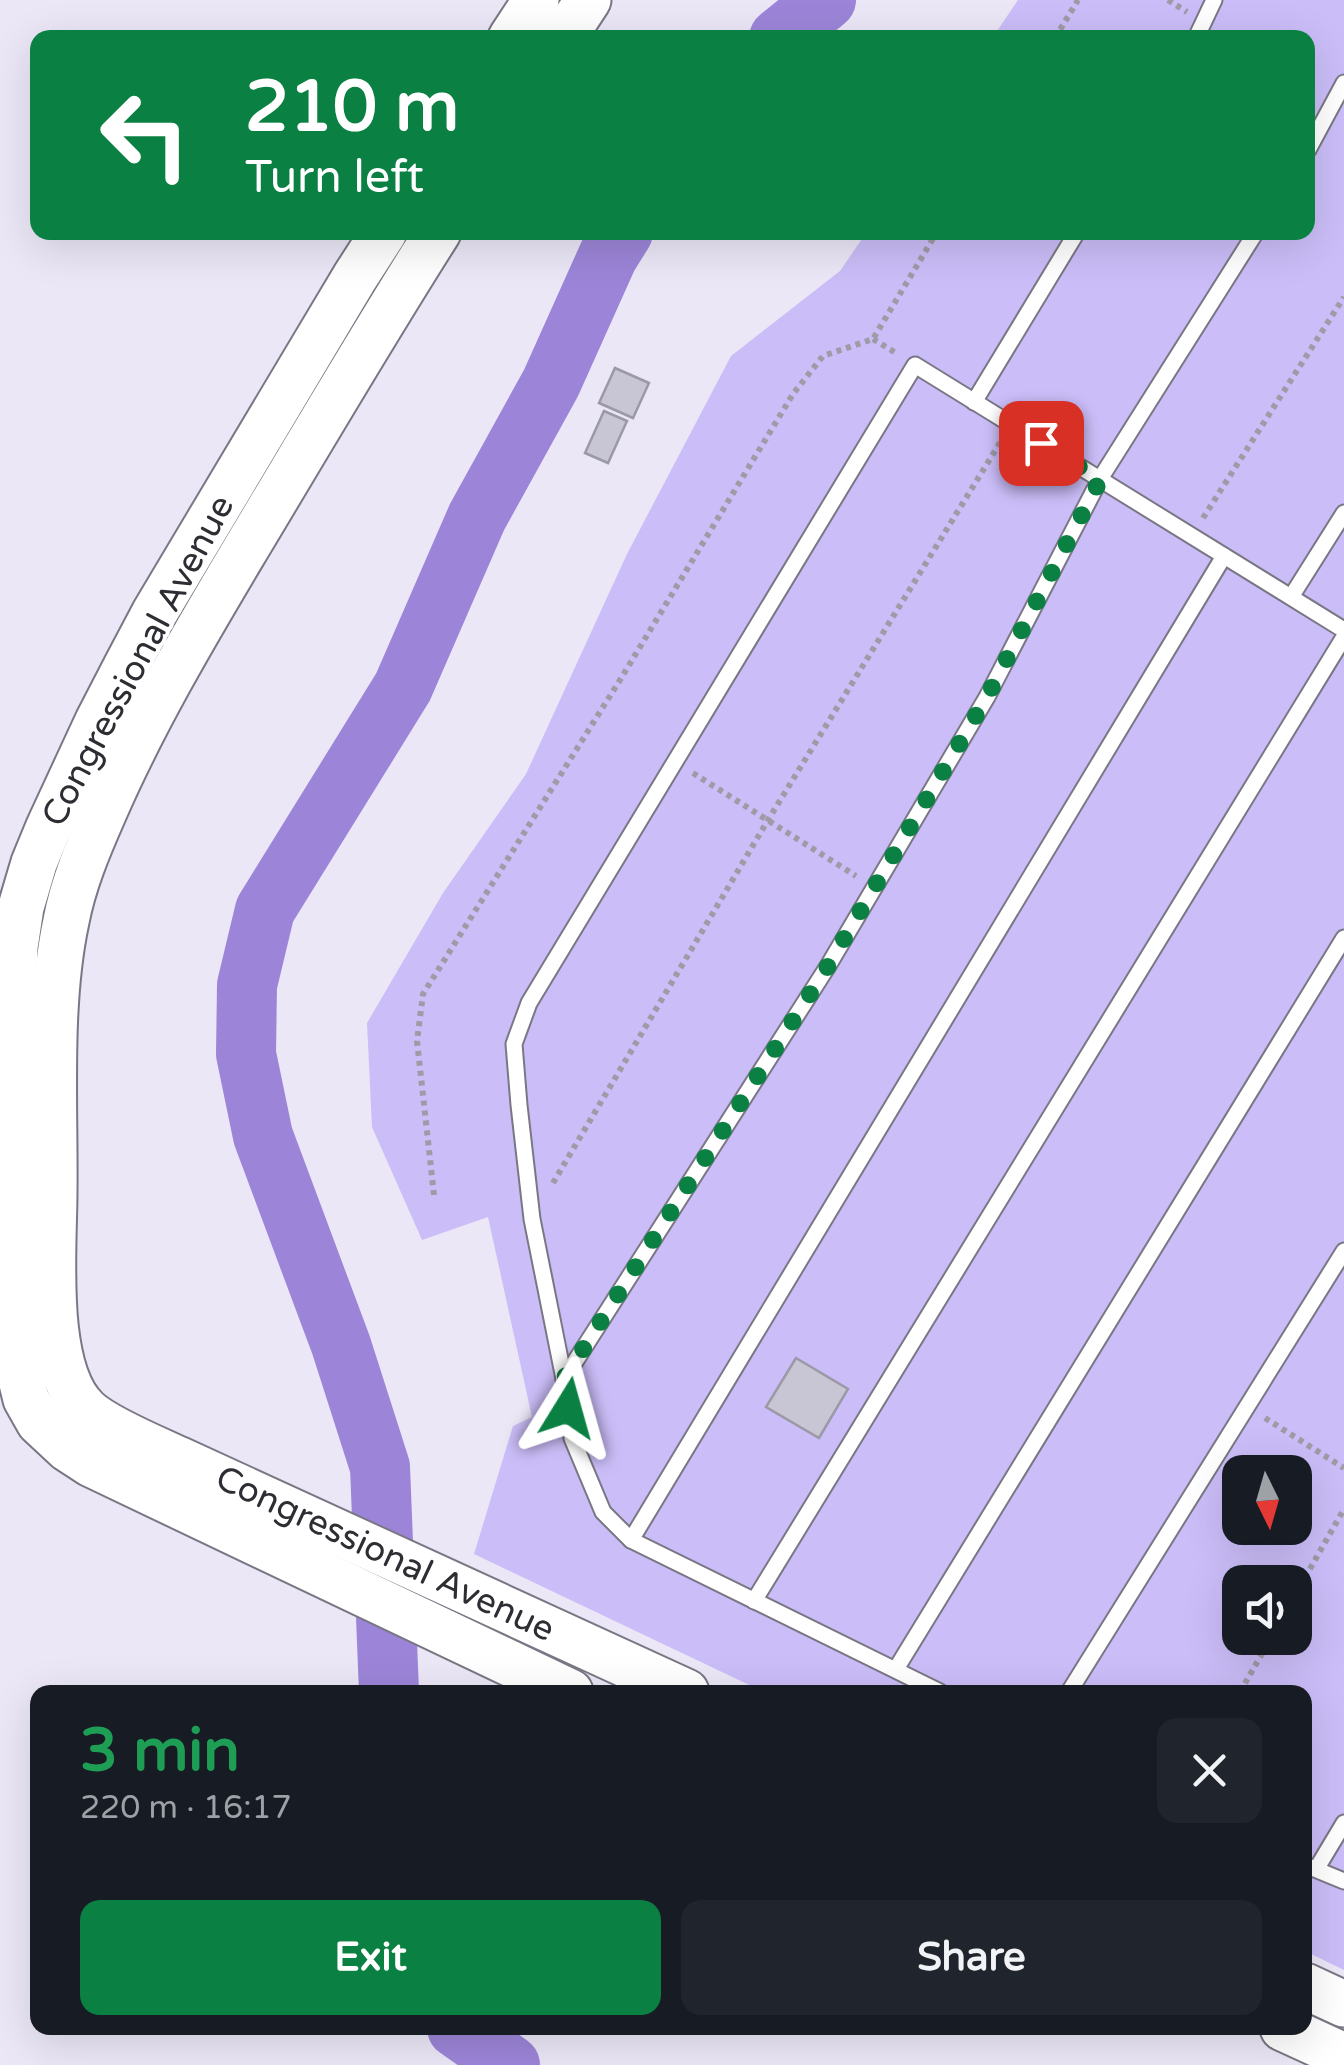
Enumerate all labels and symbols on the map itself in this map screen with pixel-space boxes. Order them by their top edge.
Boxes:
pin [999,401,1084,486]
street label: Congressional Avenue [33,488,243,834]
position arrow [516,1356,620,1460]
north arrow [1222,1455,1312,1545]
street label: Congressional Avenue [209,1457,561,1651]

